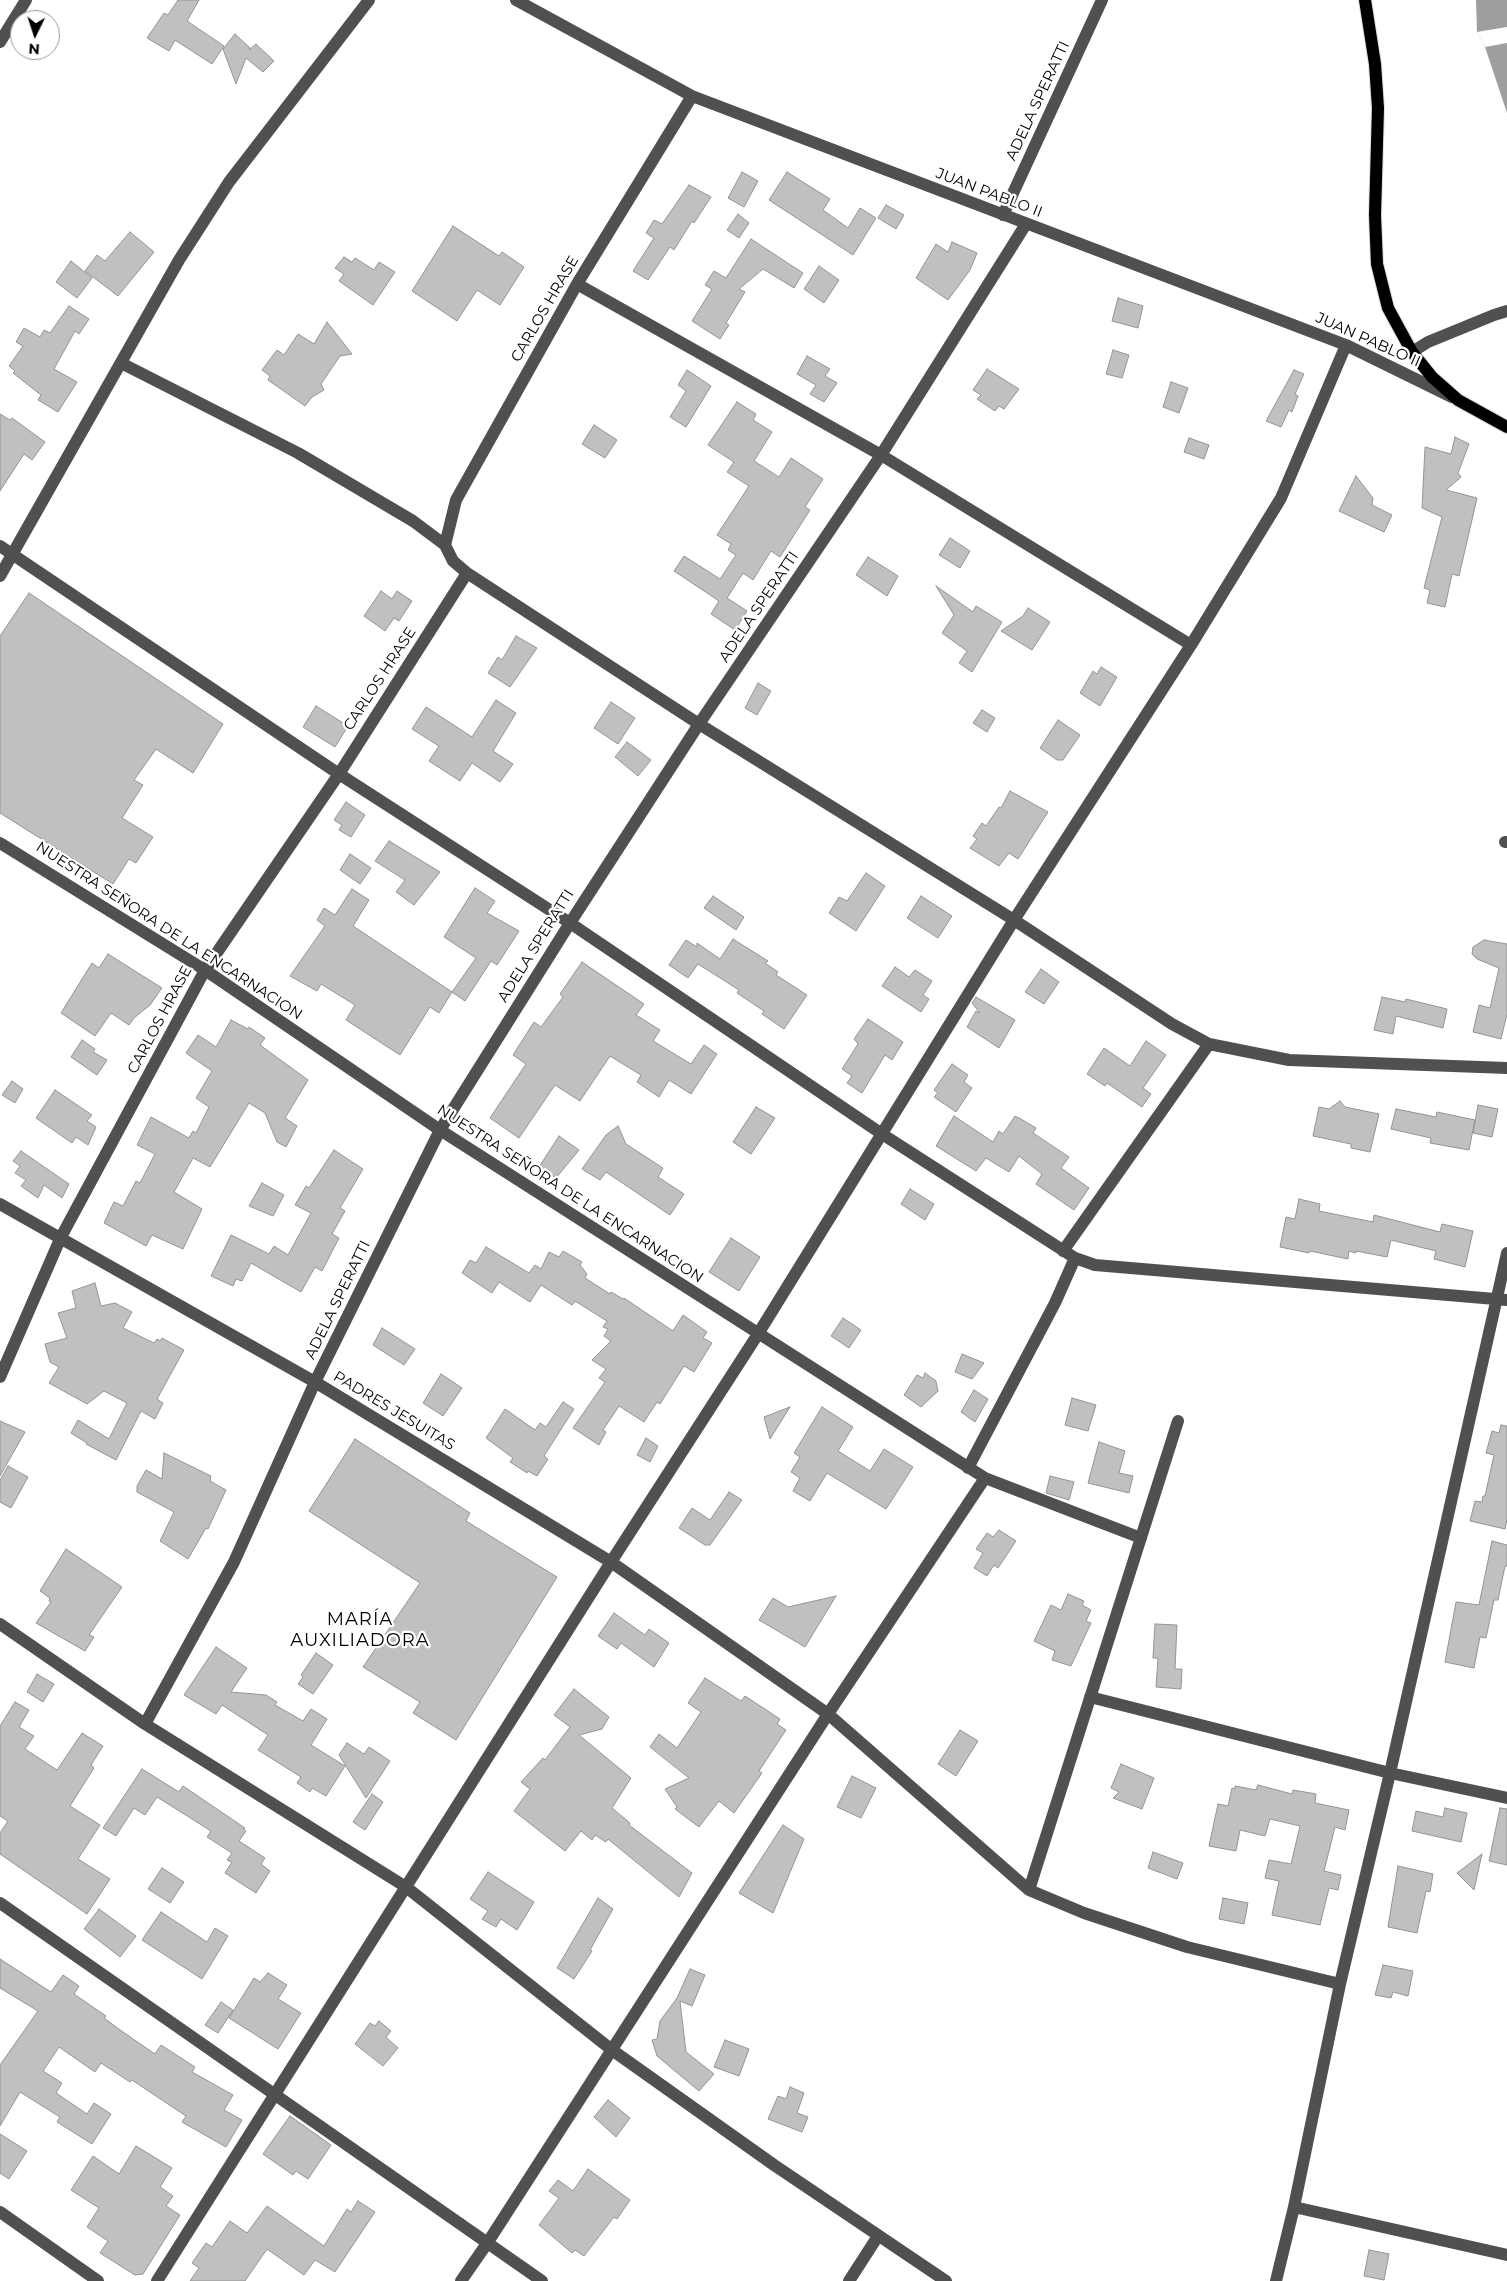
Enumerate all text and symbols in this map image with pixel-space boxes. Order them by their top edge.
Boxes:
north arrow [10,10,60,60]
street label: ADELA SPERATTI [1002,38,1074,164]
text: N [28,40,40,58]
street label: JUAN PABLO II [933,164,1045,222]
street label: CARLOS HRASE [507,253,583,365]
street label: JUAN PABLO II [1313,309,1423,371]
street label: ADELA SPERATTI [715,548,803,666]
street label: CARLOS HRASE [340,624,420,734]
street label: NUESTRA SEÑORA DE LA ENCARNACION [33,838,305,1024]
street label: ADELA SPERATTI [494,886,578,1006]
street label: CARLOS HRASE [124,963,196,1077]
street label: NUESTRA SEÑORA DE LA ENCARNACION [434,1101,706,1287]
street label: ADELA SPERATTI [302,1238,374,1362]
street label: PADRES JESUITAS [330,1368,458,1454]
district label: MARÍA AUXILIADORA [289,1609,431,1652]

